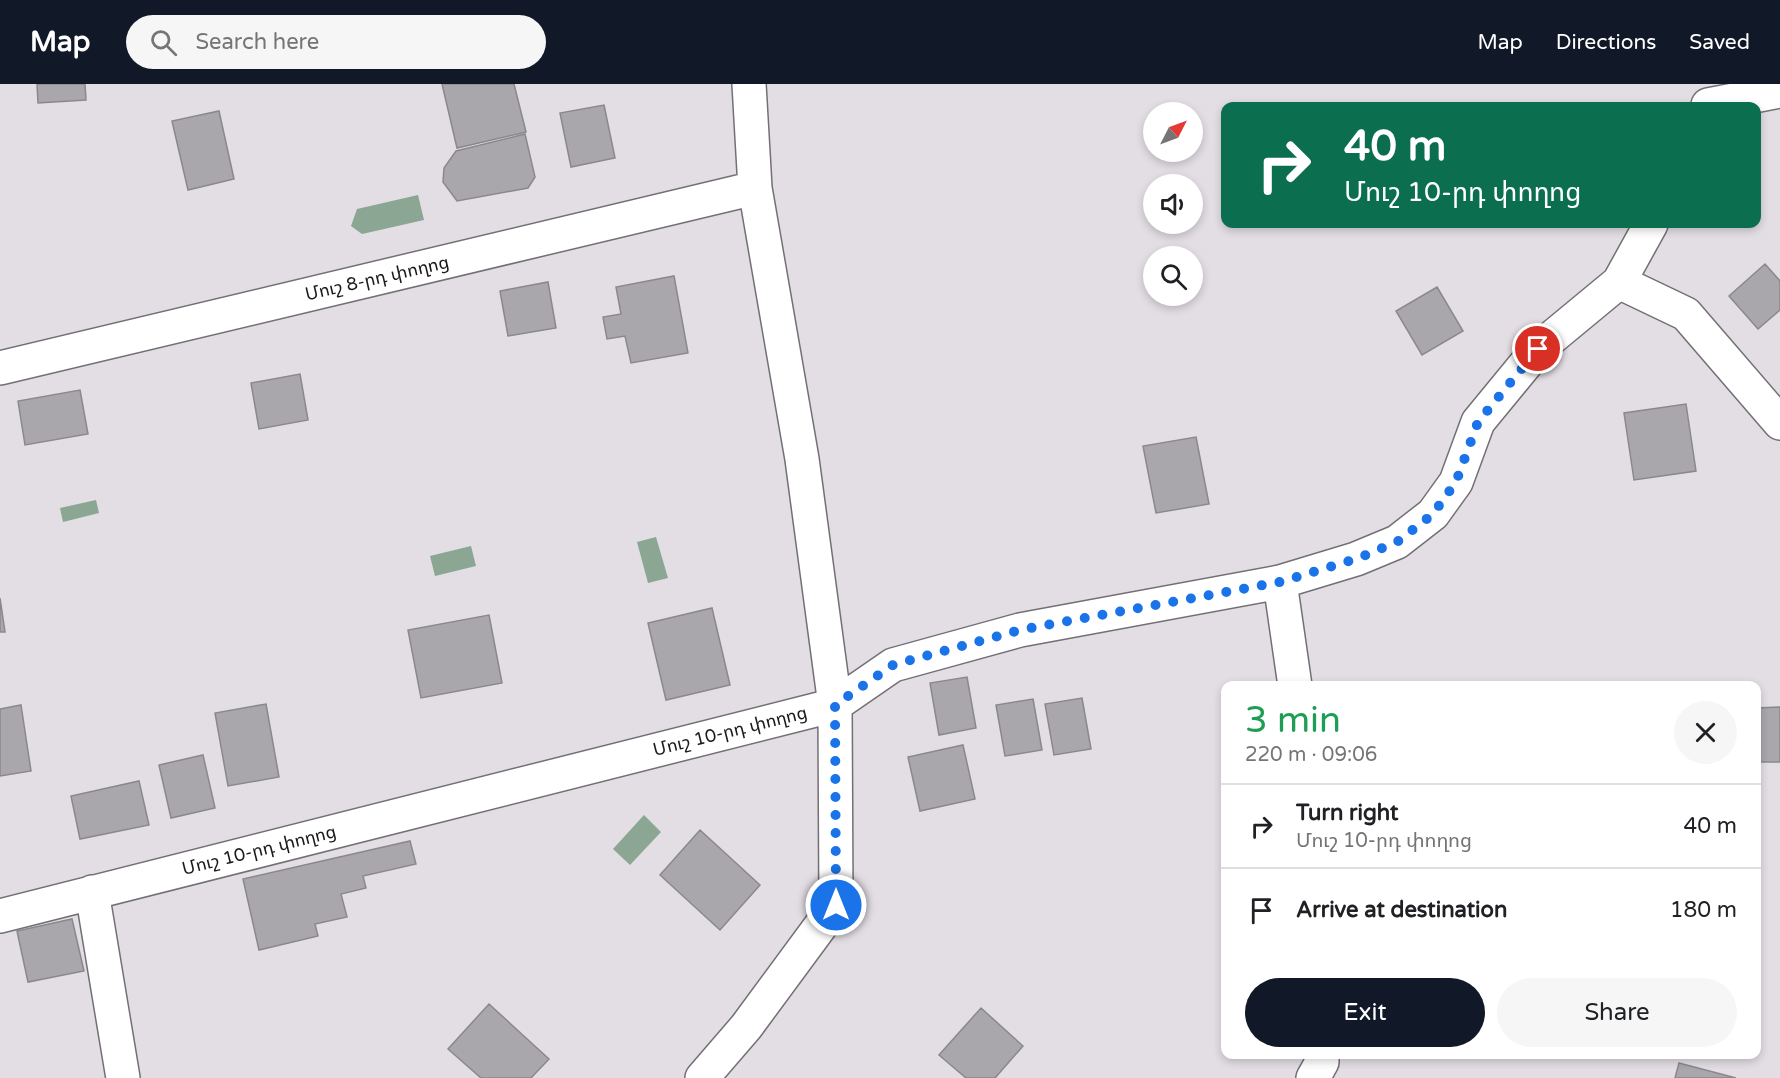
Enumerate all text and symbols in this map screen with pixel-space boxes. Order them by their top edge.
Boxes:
search box [126,15,546,69]
text: Map [30,25,90,59]
icon: search [147,26,180,59]
text: Search here [195,29,319,55]
text: Map [1477,30,1523,55]
text: Directions [1556,30,1656,55]
text: Saved [1689,30,1750,55]
north arrow [1143,102,1203,162]
map controls [1143,102,1203,306]
text: 40 m [1344,121,1446,172]
icon: right [1245,126,1323,204]
button: sound [1143,174,1203,234]
text: Մուշ 10-րդ փողոց [1344,176,1581,209]
button: search [1143,246,1203,306]
street label: Մուշ 8-րդ փողոց [303,251,451,305]
pin [1512,323,1563,374]
icon: arrive [1521,332,1554,365]
text: 3 min [1245,699,1341,742]
street label: Մուշ 10-րդ փողոց [651,701,809,761]
button: close [1674,701,1737,764]
text: 220 m · 09:06 [1245,743,1377,767]
text: Turn right [1296,800,1398,826]
icon: right [1245,810,1278,843]
text: 40 m [1683,813,1737,839]
street label: Մուշ 10-րդ փողոց [180,820,338,880]
text: Մուշ 10-րդ փողոց [1296,829,1472,853]
position arrow [804,873,868,937]
icon: arrive [1245,894,1278,927]
text: Arrive at destination [1296,897,1507,923]
text: 180 m [1670,897,1737,923]
button: Exit [1245,978,1485,1047]
button: Share [1497,978,1737,1047]

